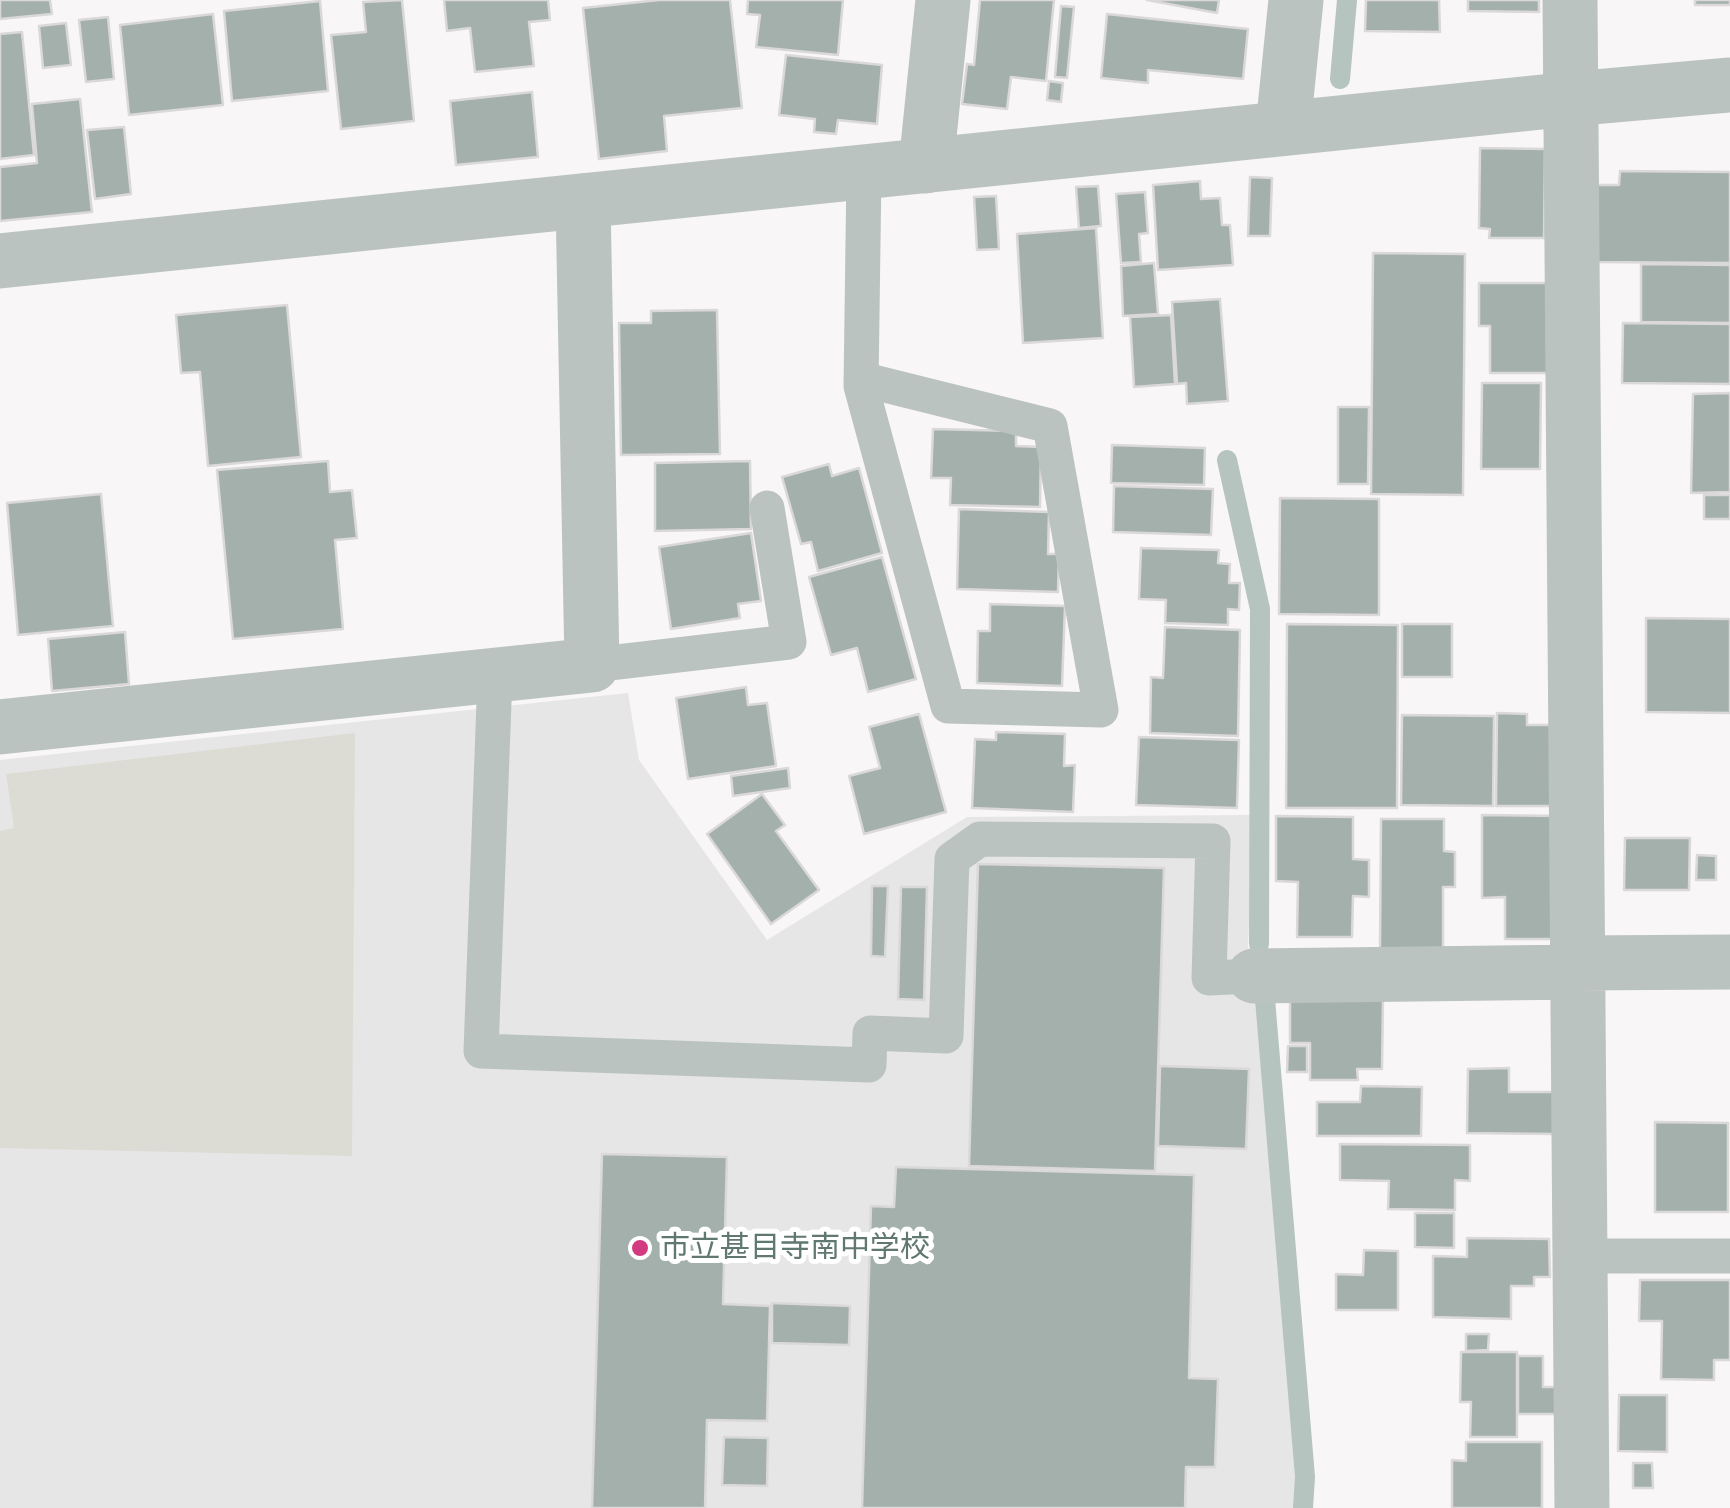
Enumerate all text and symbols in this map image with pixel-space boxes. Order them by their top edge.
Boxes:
place label: 市立甚目寺南中学校 [660,1230,930,1266]
marker: 市立甚目寺南中学校 [629,1237,651,1259]

